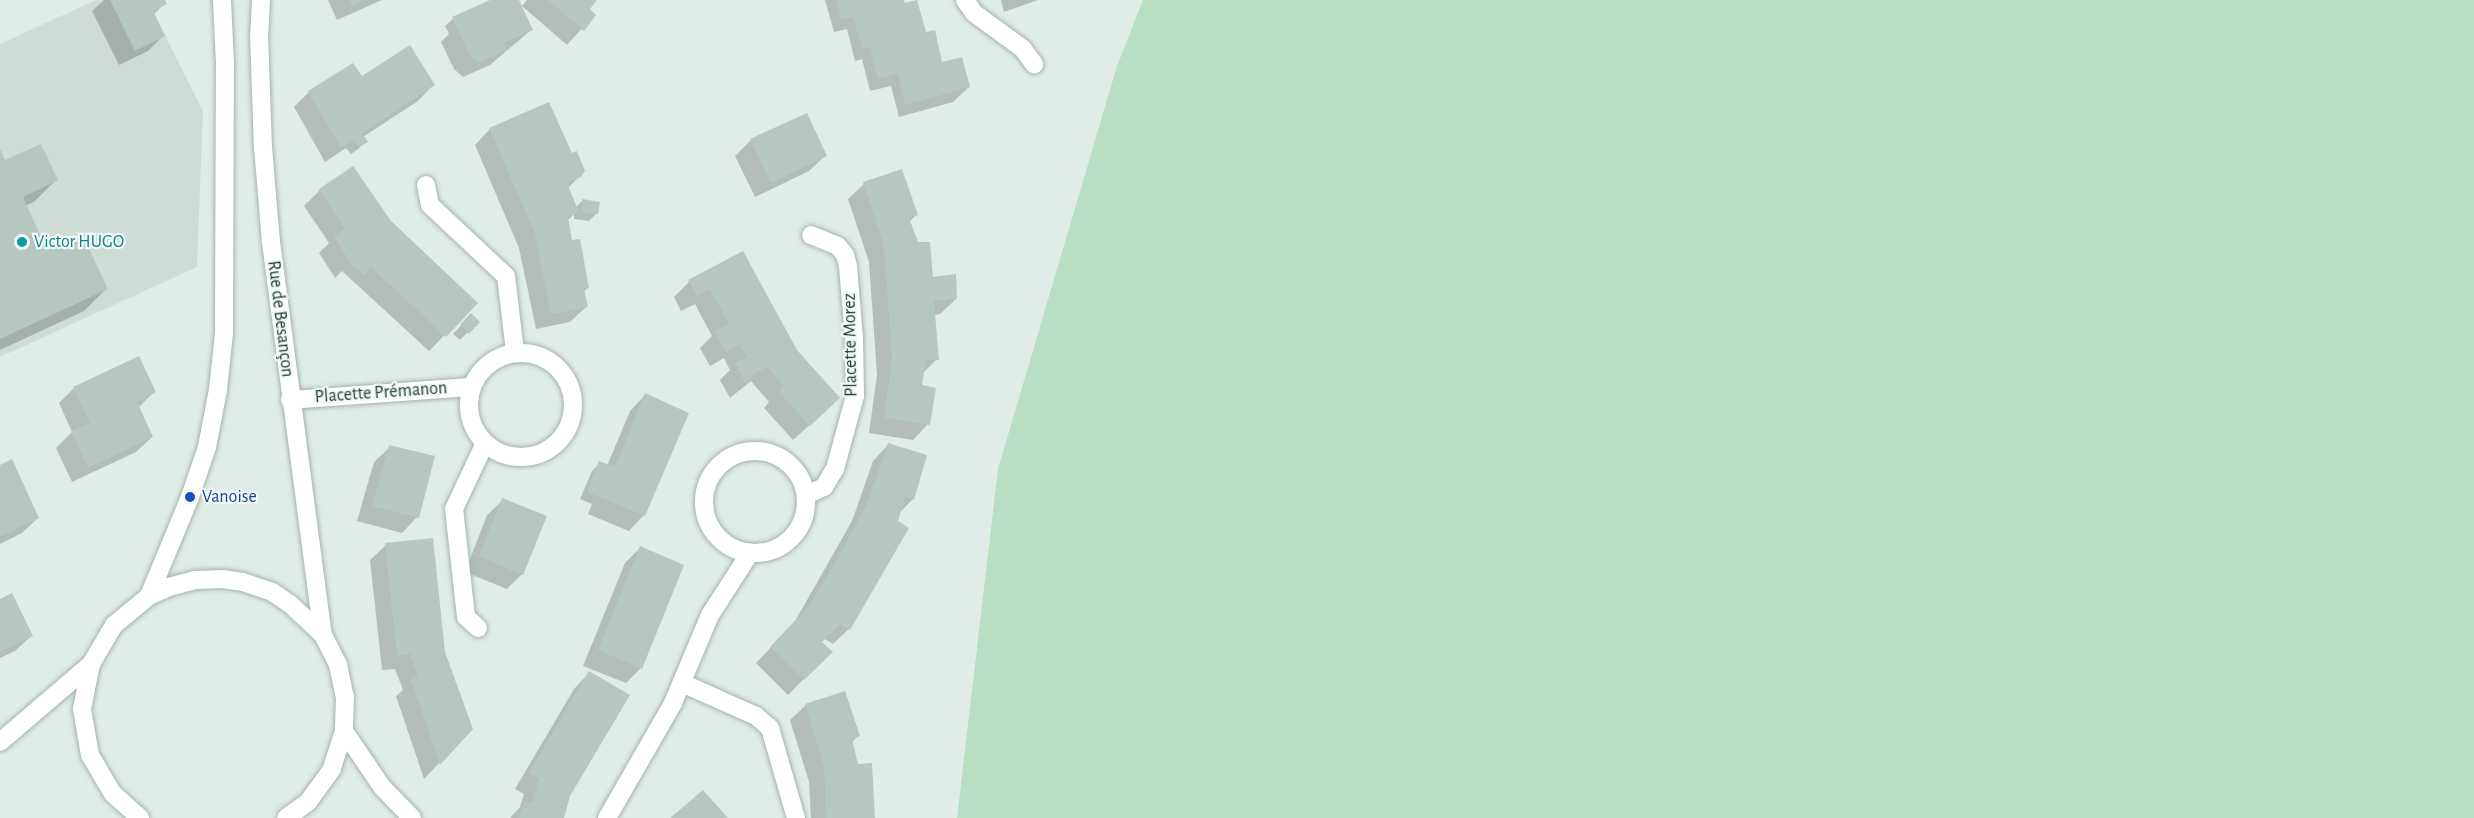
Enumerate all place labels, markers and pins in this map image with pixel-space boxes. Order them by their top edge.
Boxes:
place label: Victor HUGO [34,231,124,253]
marker: Victor HUGO [15,235,29,249]
place label: Vanoise [202,486,257,508]
marker: Vanoise [183,490,197,504]

